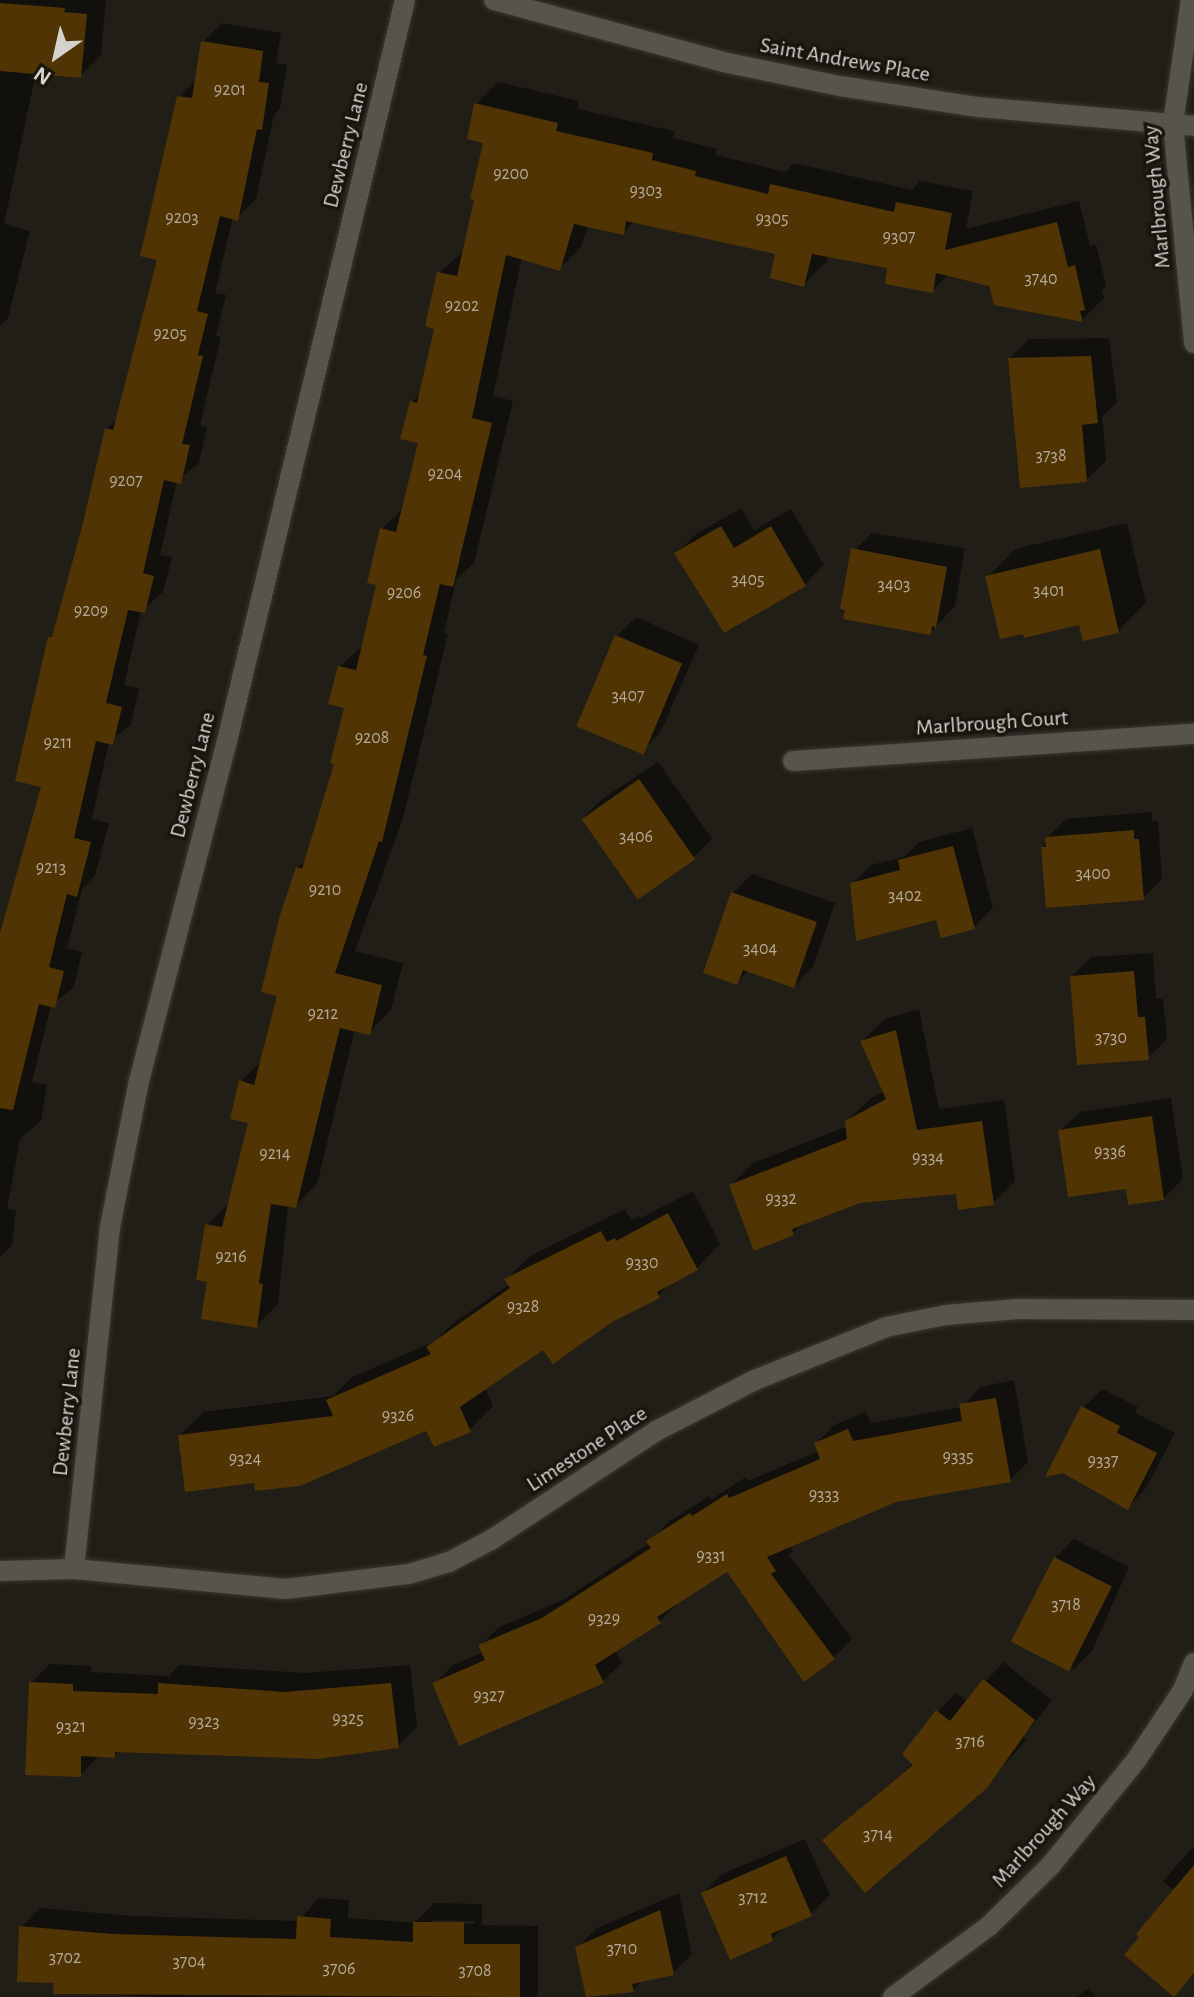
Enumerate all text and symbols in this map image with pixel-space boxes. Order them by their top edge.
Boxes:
north arrow [16,16,96,96]
street label: Saint Andrews Place [758,32,932,88]
text: N [30,63,55,89]
house number: 9201 [214,79,246,101]
street label: Dewberry Lane [318,79,374,211]
street label: Marlbrough Way [1138,124,1176,270]
house number: 9200 [493,163,529,185]
house number: 9303 [630,180,662,202]
house number: 9203 [165,207,199,229]
house number: 9305 [756,208,788,230]
house number: 9307 [883,226,915,248]
house number: 3740 [1024,268,1058,290]
house number: 9202 [445,295,479,317]
house number: 9205 [153,323,187,345]
house number: 3738 [1036,445,1066,467]
house number: 9204 [428,463,462,485]
house number: 9207 [109,470,143,492]
house number: 3405 [731,569,765,591]
house number: 3403 [878,574,910,596]
house number: 3401 [1033,580,1065,602]
house number: 9206 [387,582,421,604]
house number: 9209 [74,600,108,622]
house number: 3407 [611,685,645,707]
street label: Marlbrough Court [915,705,1069,741]
street label: Dewberry Lane [165,709,221,841]
house number: 9208 [355,727,389,749]
house number: 9211 [43,732,73,754]
house number: 3406 [619,826,653,848]
house number: 9213 [36,857,66,879]
house number: 3400 [1075,863,1111,885]
house number: 9210 [309,879,341,901]
house number: 3402 [888,885,922,907]
house number: 3404 [743,938,777,960]
house number: 9212 [307,1003,339,1025]
house number: 3730 [1095,1027,1127,1049]
house number: 9336 [1094,1141,1126,1163]
house number: 9214 [259,1143,291,1165]
house number: 9334 [912,1147,944,1169]
house number: 9332 [765,1188,797,1210]
house number: 9216 [215,1246,247,1268]
house number: 9330 [626,1252,658,1274]
house number: 9328 [507,1296,539,1318]
street label: Dewberry Lane [47,1347,87,1477]
street label: Limestone Place [522,1400,652,1498]
house number: 9326 [382,1405,414,1427]
house number: 9335 [943,1446,973,1468]
house number: 9324 [229,1448,261,1470]
house number: 9337 [1088,1450,1118,1472]
house number: 9333 [809,1484,839,1506]
house number: 9331 [696,1545,726,1567]
house number: 3718 [1051,1594,1081,1616]
house number: 9329 [588,1608,620,1630]
house number: 9327 [473,1685,505,1707]
house number: 9325 [332,1708,364,1730]
house number: 9323 [188,1711,220,1733]
house number: 9321 [56,1716,86,1738]
house number: 3716 [955,1731,985,1753]
street label: Marlbrough Way [986,1769,1102,1893]
house number: 3714 [863,1824,893,1846]
house number: 3712 [738,1887,768,1909]
house number: 3710 [607,1938,637,1960]
house number: 3702 [49,1947,81,1969]
house number: 3704 [172,1951,206,1973]
house number: 3706 [323,1958,355,1980]
house number: 3708 [459,1960,491,1982]

